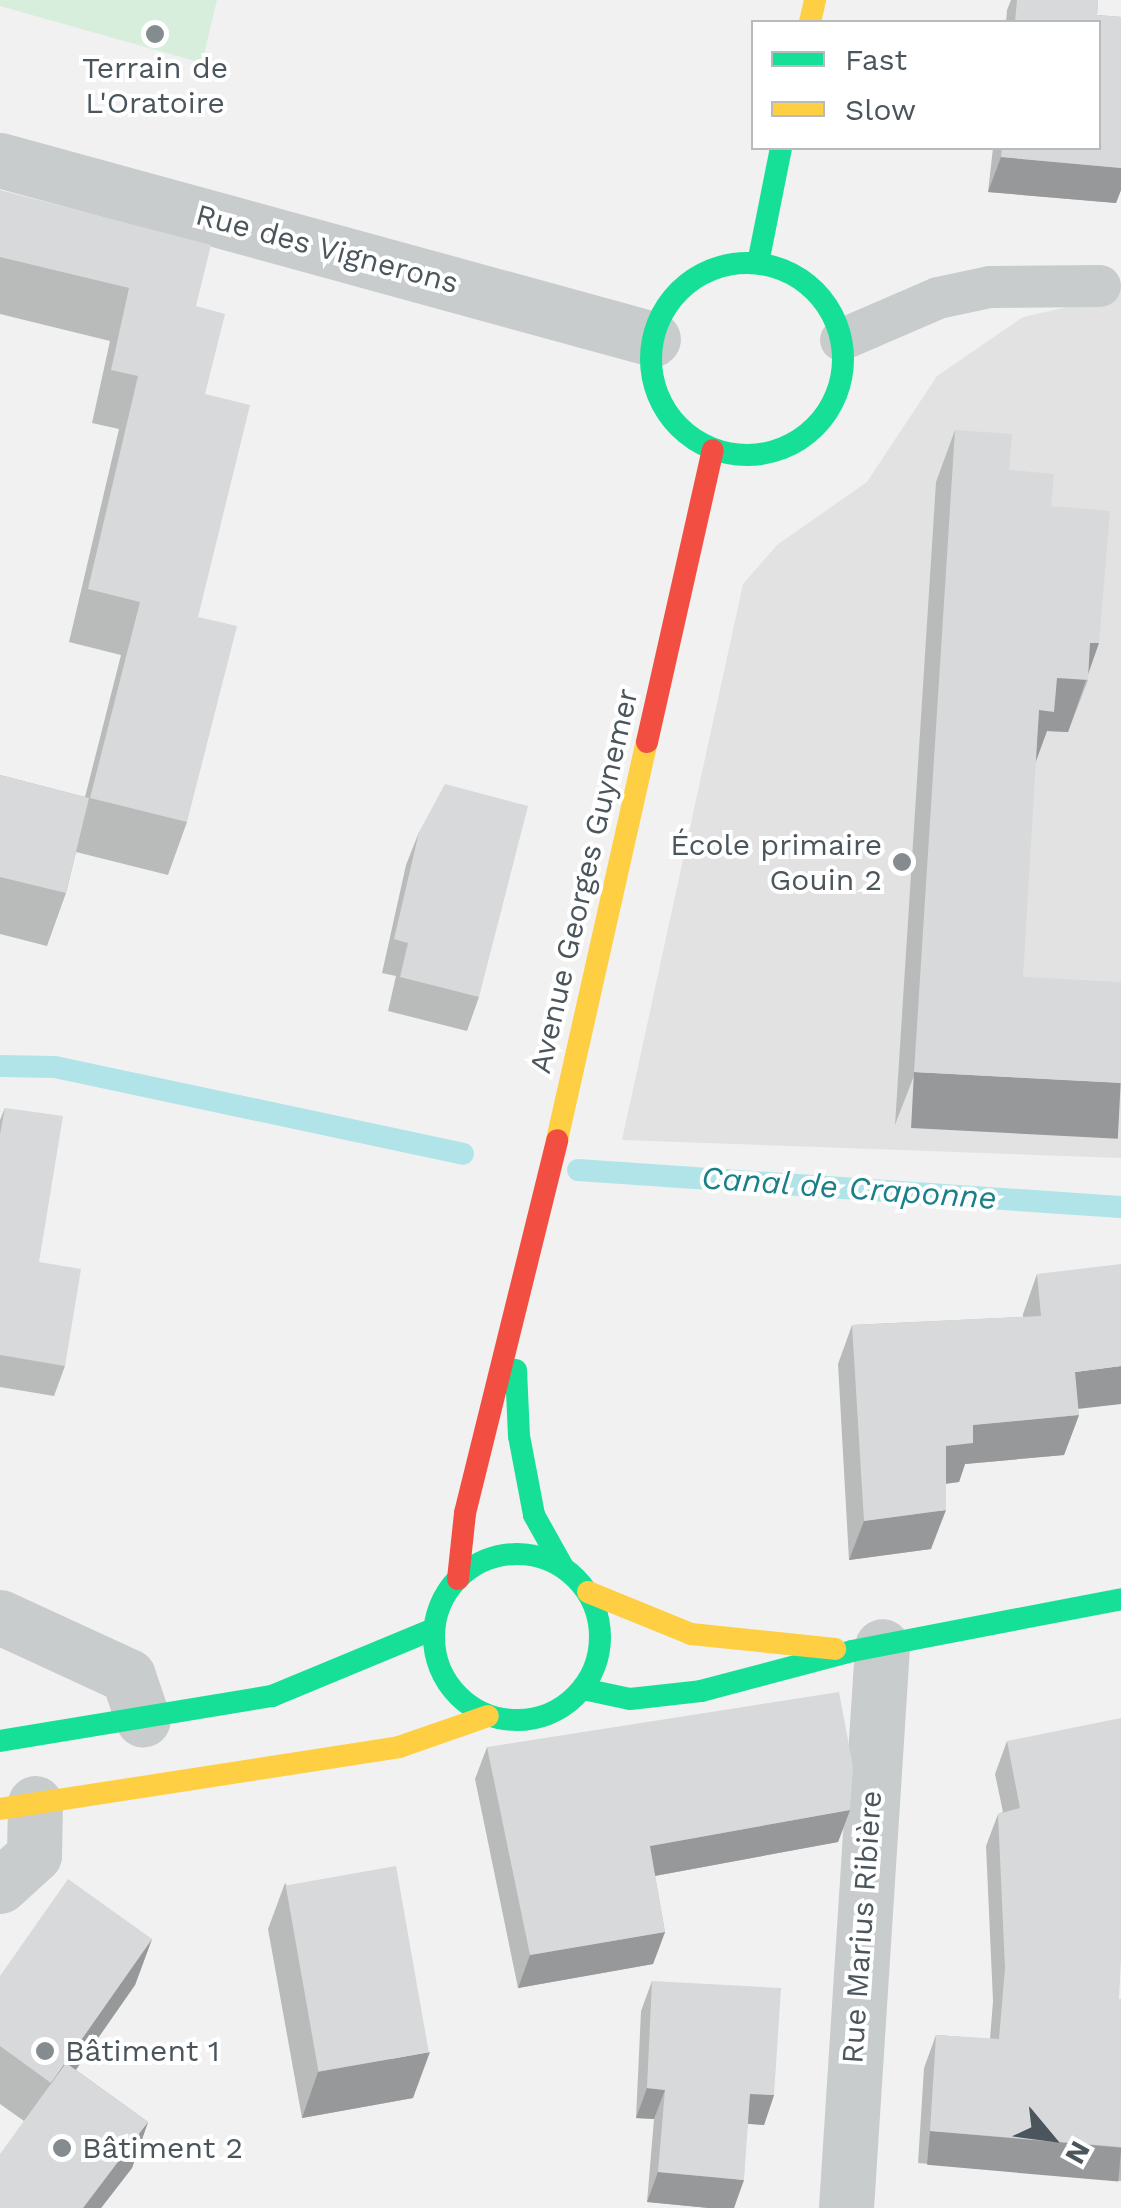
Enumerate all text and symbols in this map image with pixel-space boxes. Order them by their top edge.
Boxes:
legend [751,20,1101,150]
marker: Terrain de L'Oratoire [144,23,166,45]
text: Fast [845,42,907,77]
place label: Terrain de L'Oratoire [82,50,228,120]
text: Slow [845,92,916,127]
street label: Rue des Vignerons [191,197,463,301]
street label: Avenue Georges Guynemer [522,685,646,1077]
place label: École primaire Gouin 2 [670,827,882,898]
marker: École primaire Gouin 2 [891,851,913,873]
water label: Canal de Craponne [699,1158,999,1218]
street label: Rue Marius Ribière [834,1789,890,2065]
place label: Bâtiment 1 [65,2033,220,2069]
marker: Bâtiment 1 [34,2040,56,2062]
north arrow [1001,2088,1101,2188]
place label: Bâtiment 2 [82,2130,243,2166]
text: N [1058,2136,1097,2170]
marker: Bâtiment 2 [51,2137,73,2159]

